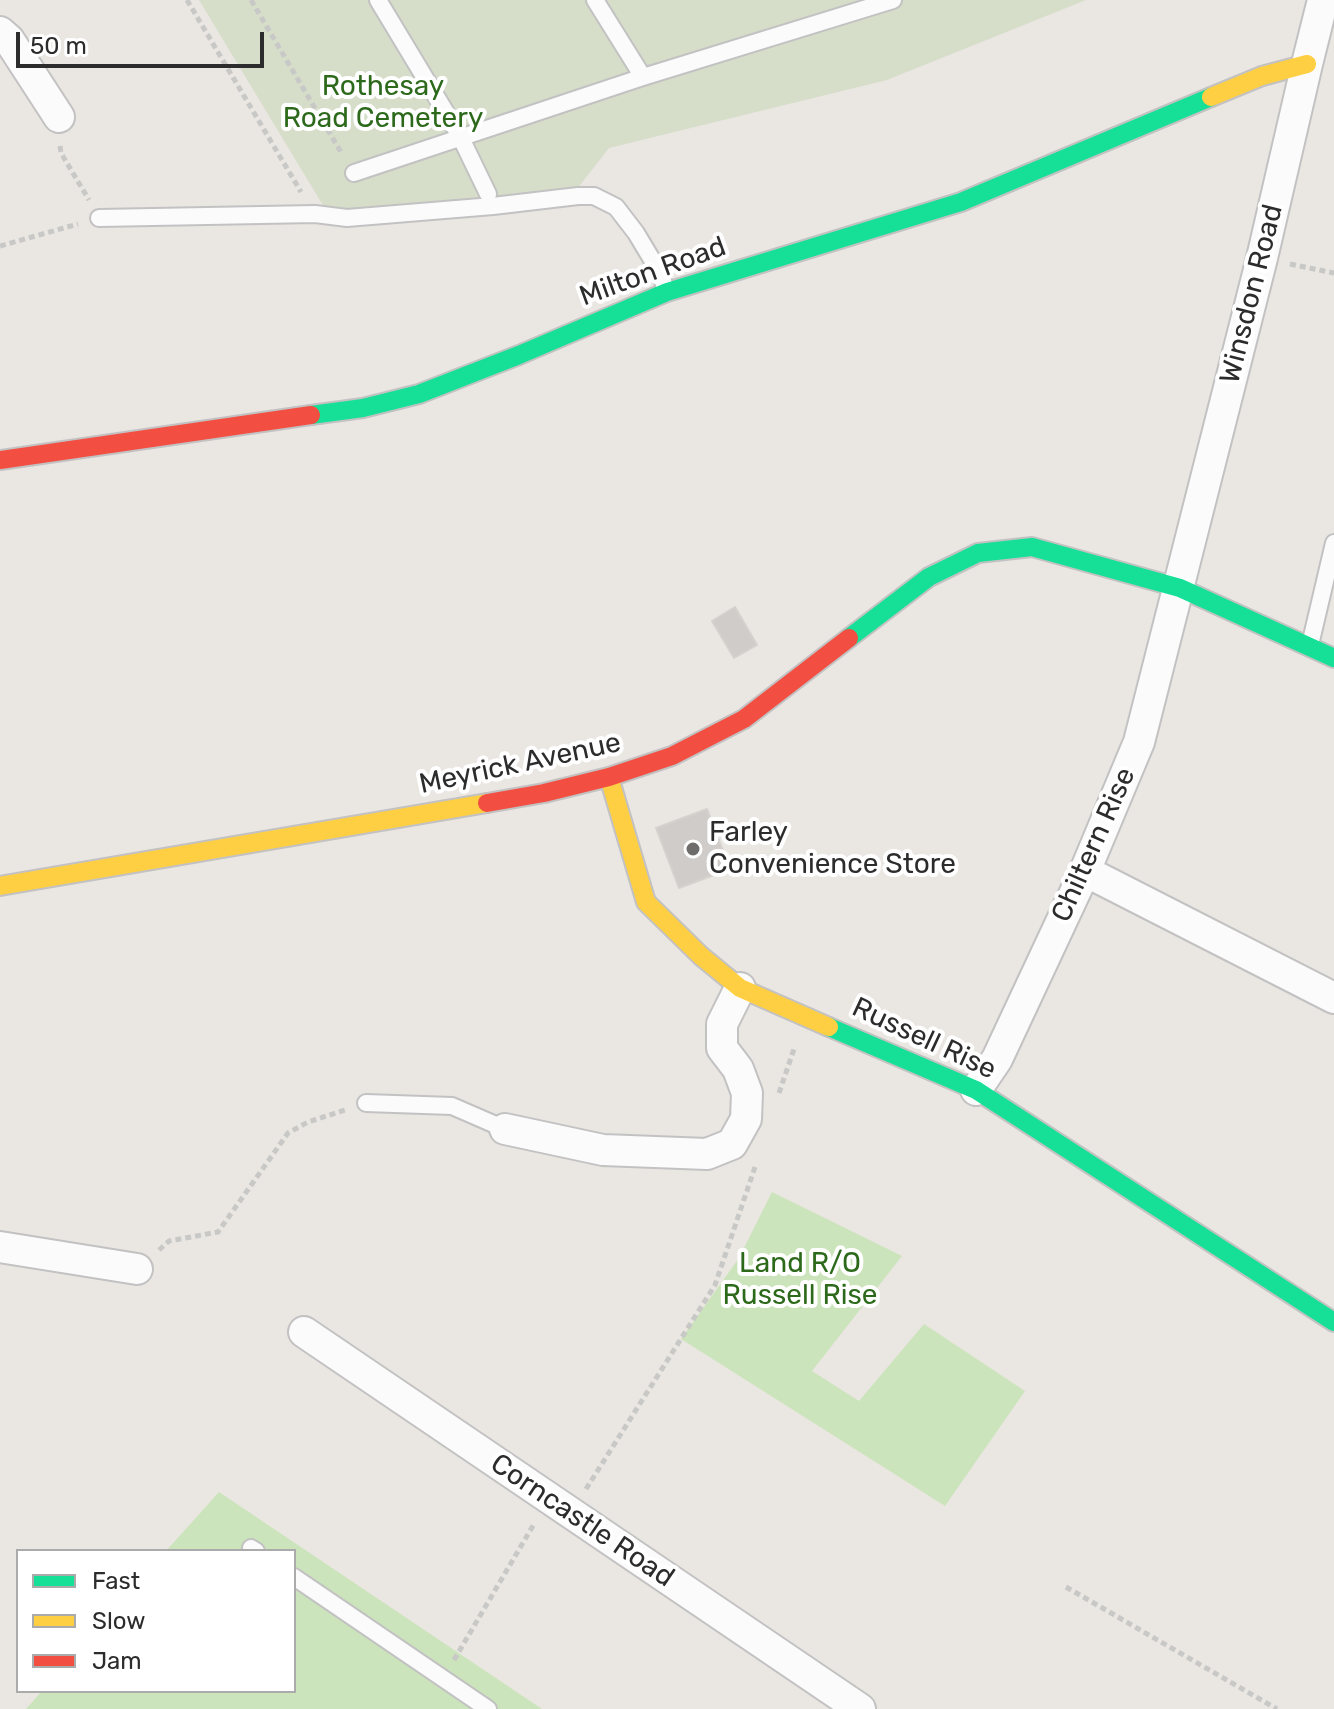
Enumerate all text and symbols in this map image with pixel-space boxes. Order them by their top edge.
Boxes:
scale bar [20,16,268,66]
text: 50 m [30,32,87,60]
park label: Rothesay Road Cemetery [283,70,483,136]
street label: Winsdon Road [1214,201,1290,387]
street label: Milton Road [575,230,731,314]
street label: Meyrick Avenue [416,726,624,802]
street label: Chiltern Rise [1045,763,1143,927]
place label: Farley Convenience Store [709,816,956,882]
marker: Farley Convenience Store [684,840,702,858]
street label: Russell Rise [847,991,1001,1087]
park label: Land R/O Russell Rise [723,1247,877,1313]
street label: Corncastle Road [484,1447,680,1595]
legend [16,1549,296,1693]
text: Fast [92,1567,140,1595]
text: Slow [92,1607,145,1635]
text: Jam [92,1647,142,1675]

